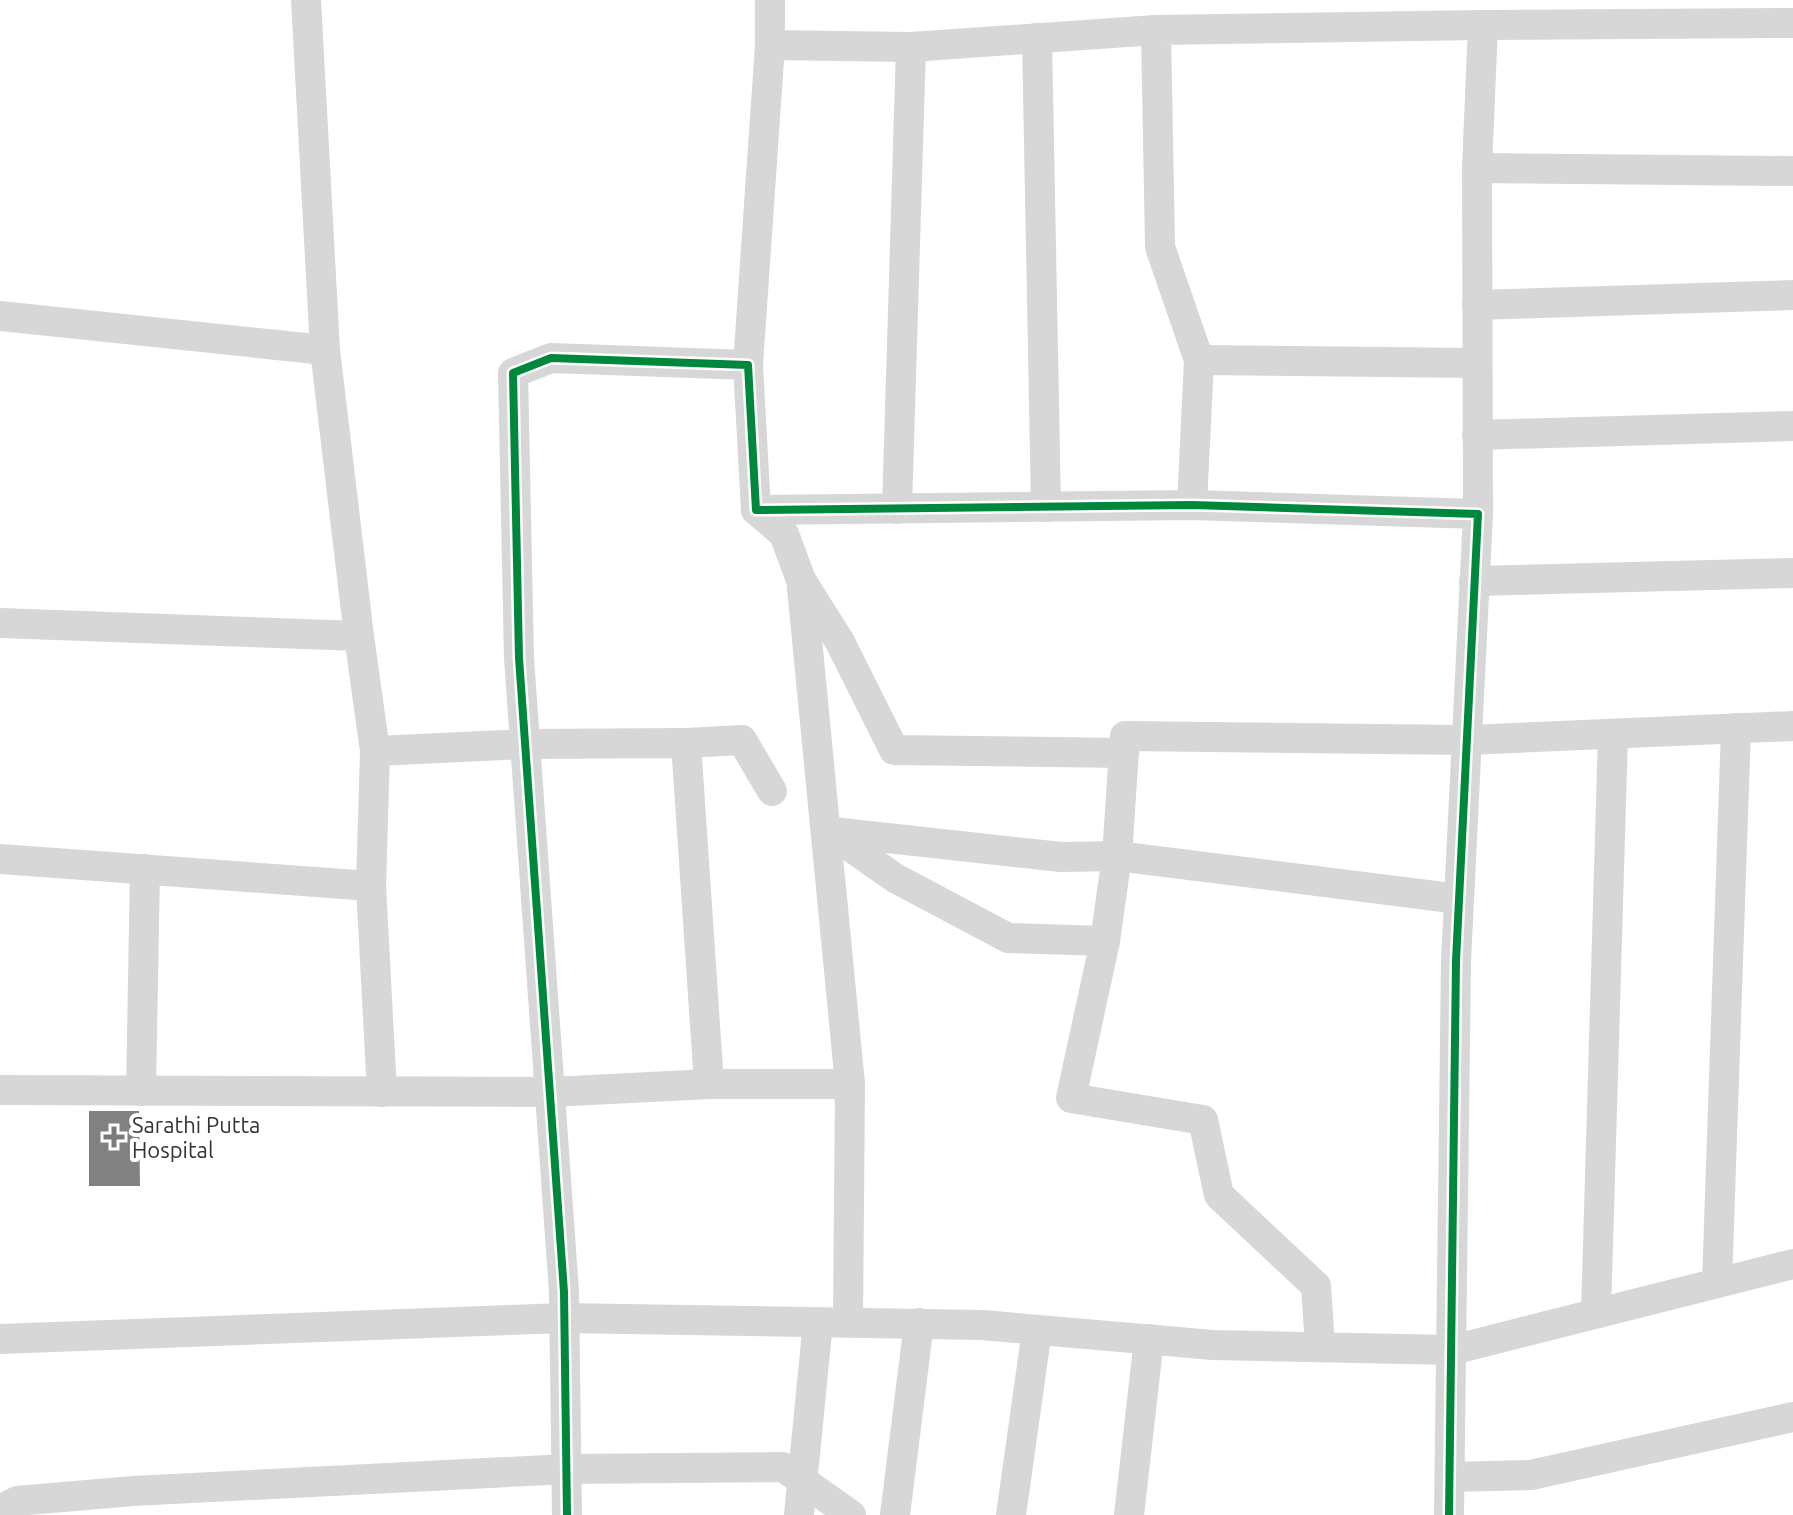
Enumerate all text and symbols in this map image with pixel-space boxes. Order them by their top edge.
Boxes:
place label: Sarathi Putta Hospital [132,1112,260,1162]
marker: Sarathi Putta Hospital [103,1126,125,1148]

